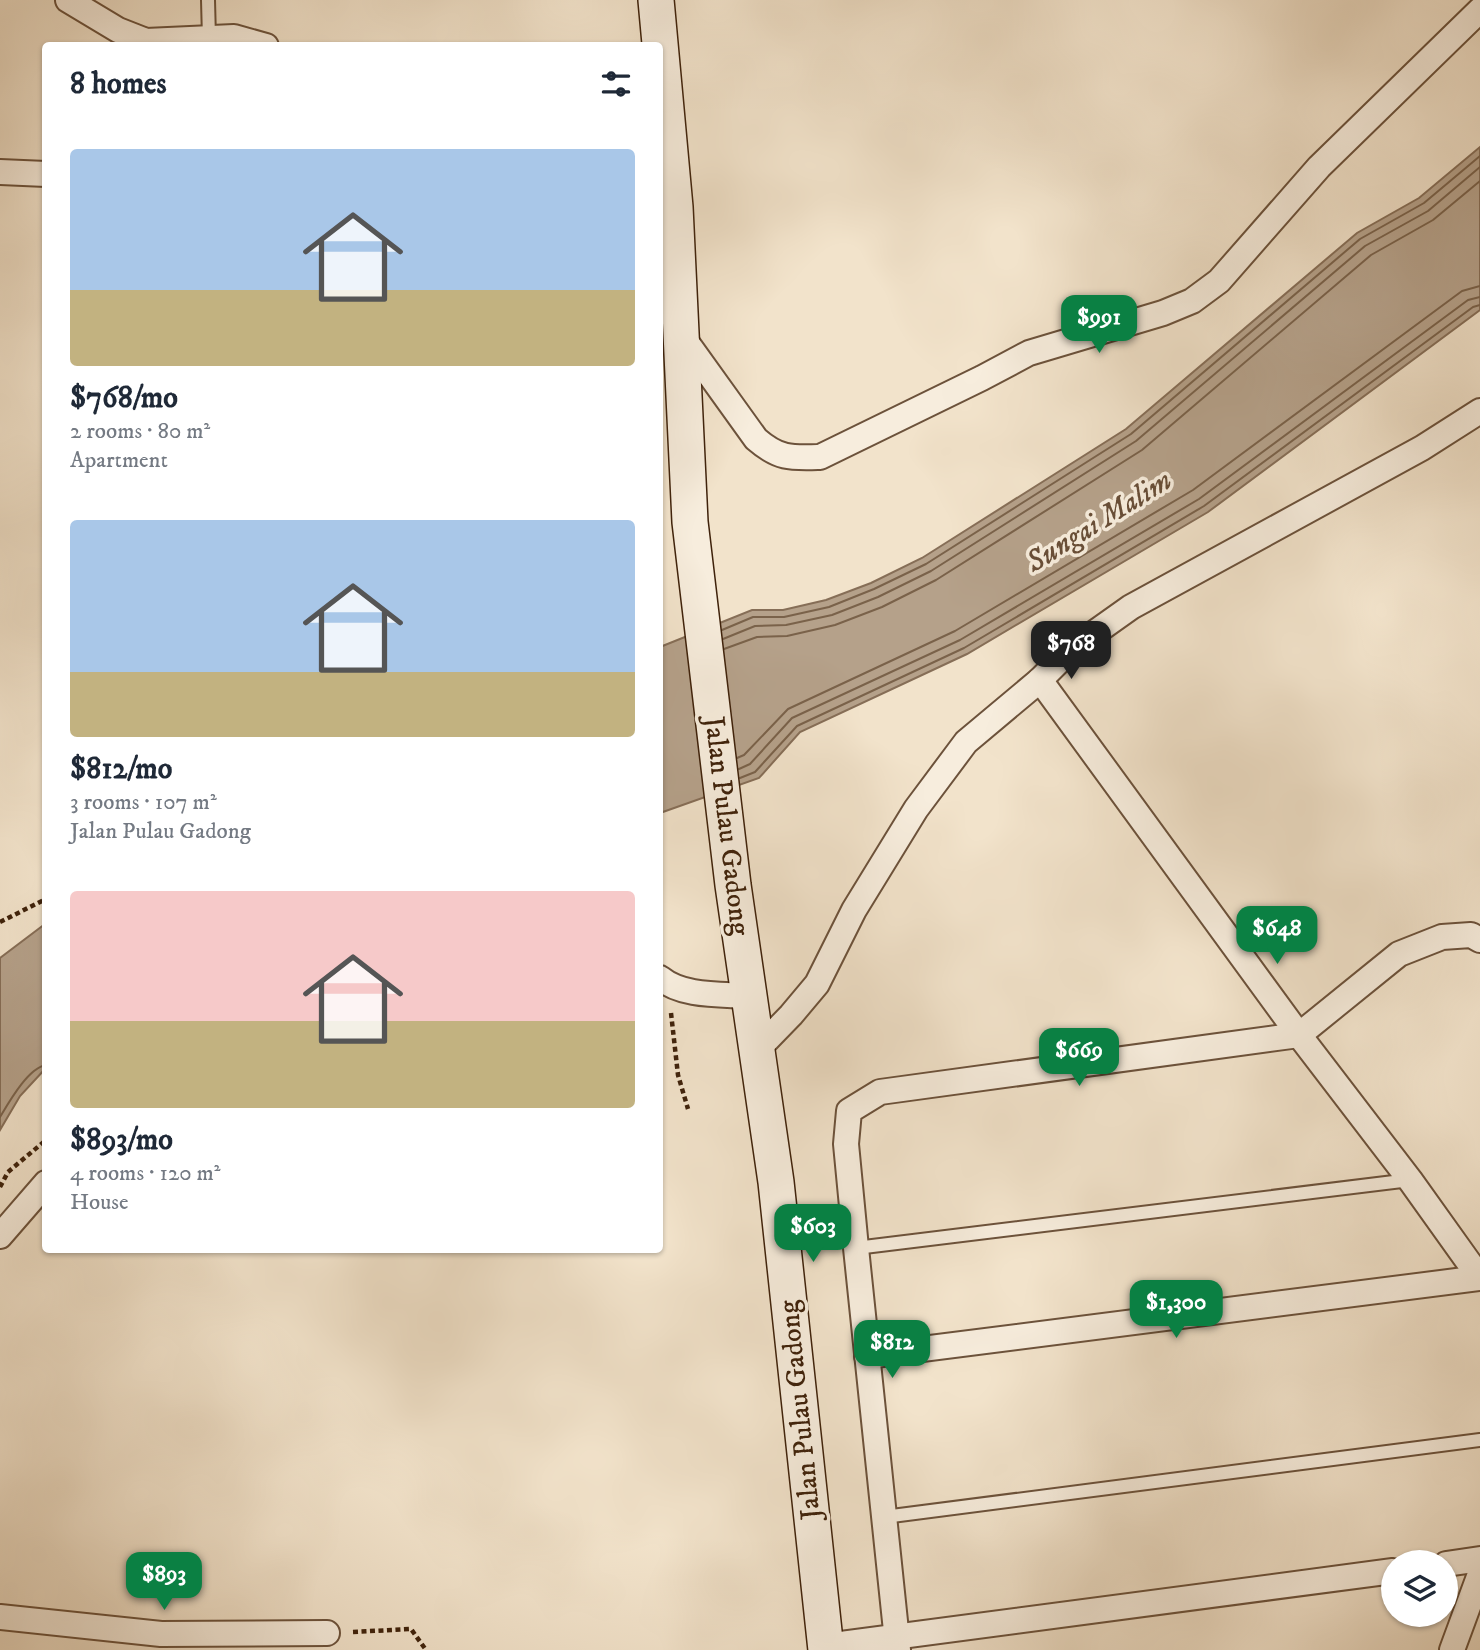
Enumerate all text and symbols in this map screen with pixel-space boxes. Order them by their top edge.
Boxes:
icon: filters [597,65,635,103]
text: 8 homes [70,66,167,103]
icon: home [290,194,416,320]
pin: $991 [1058,296,1140,355]
text: $991 [1077,303,1121,332]
text: $768/mo [70,380,178,417]
text: 2 rooms · 80 m² [70,417,210,446]
text: Apartment [70,446,168,475]
water label: Sungai Malim [1018,462,1179,582]
icon: home [290,565,416,691]
pin: $768 [1030,622,1112,681]
text: $768 [1047,629,1095,658]
street label: Jalan Pulau Gadong [696,712,758,938]
text: $812/mo [70,751,172,788]
text: 3 rooms · 107 m² [70,788,217,817]
text: Jalan Pulau Gadong [70,817,251,846]
pin: $648 [1236,906,1318,966]
text: $648 [1252,914,1302,943]
icon: home [290,936,416,1062]
pin: $669 [1038,1028,1120,1088]
text: $669 [1055,1036,1103,1065]
text: $893/mo [70,1122,173,1159]
text: 4 rooms · 120 m² [70,1159,221,1188]
text: House [70,1188,128,1217]
pin: $603 [772,1204,854,1264]
text: $603 [790,1212,836,1241]
pin: $1,300 [1119,1280,1233,1340]
text: $1,300 [1146,1288,1206,1317]
street label: Jalan Pulau Gadong [771,1298,829,1524]
pin: $812 [851,1320,933,1380]
text: $812 [870,1328,914,1357]
map controls [1381,1550,1458,1627]
button: layers [1381,1550,1458,1627]
pin: $893 [123,1552,205,1612]
text: $893 [142,1560,186,1589]

